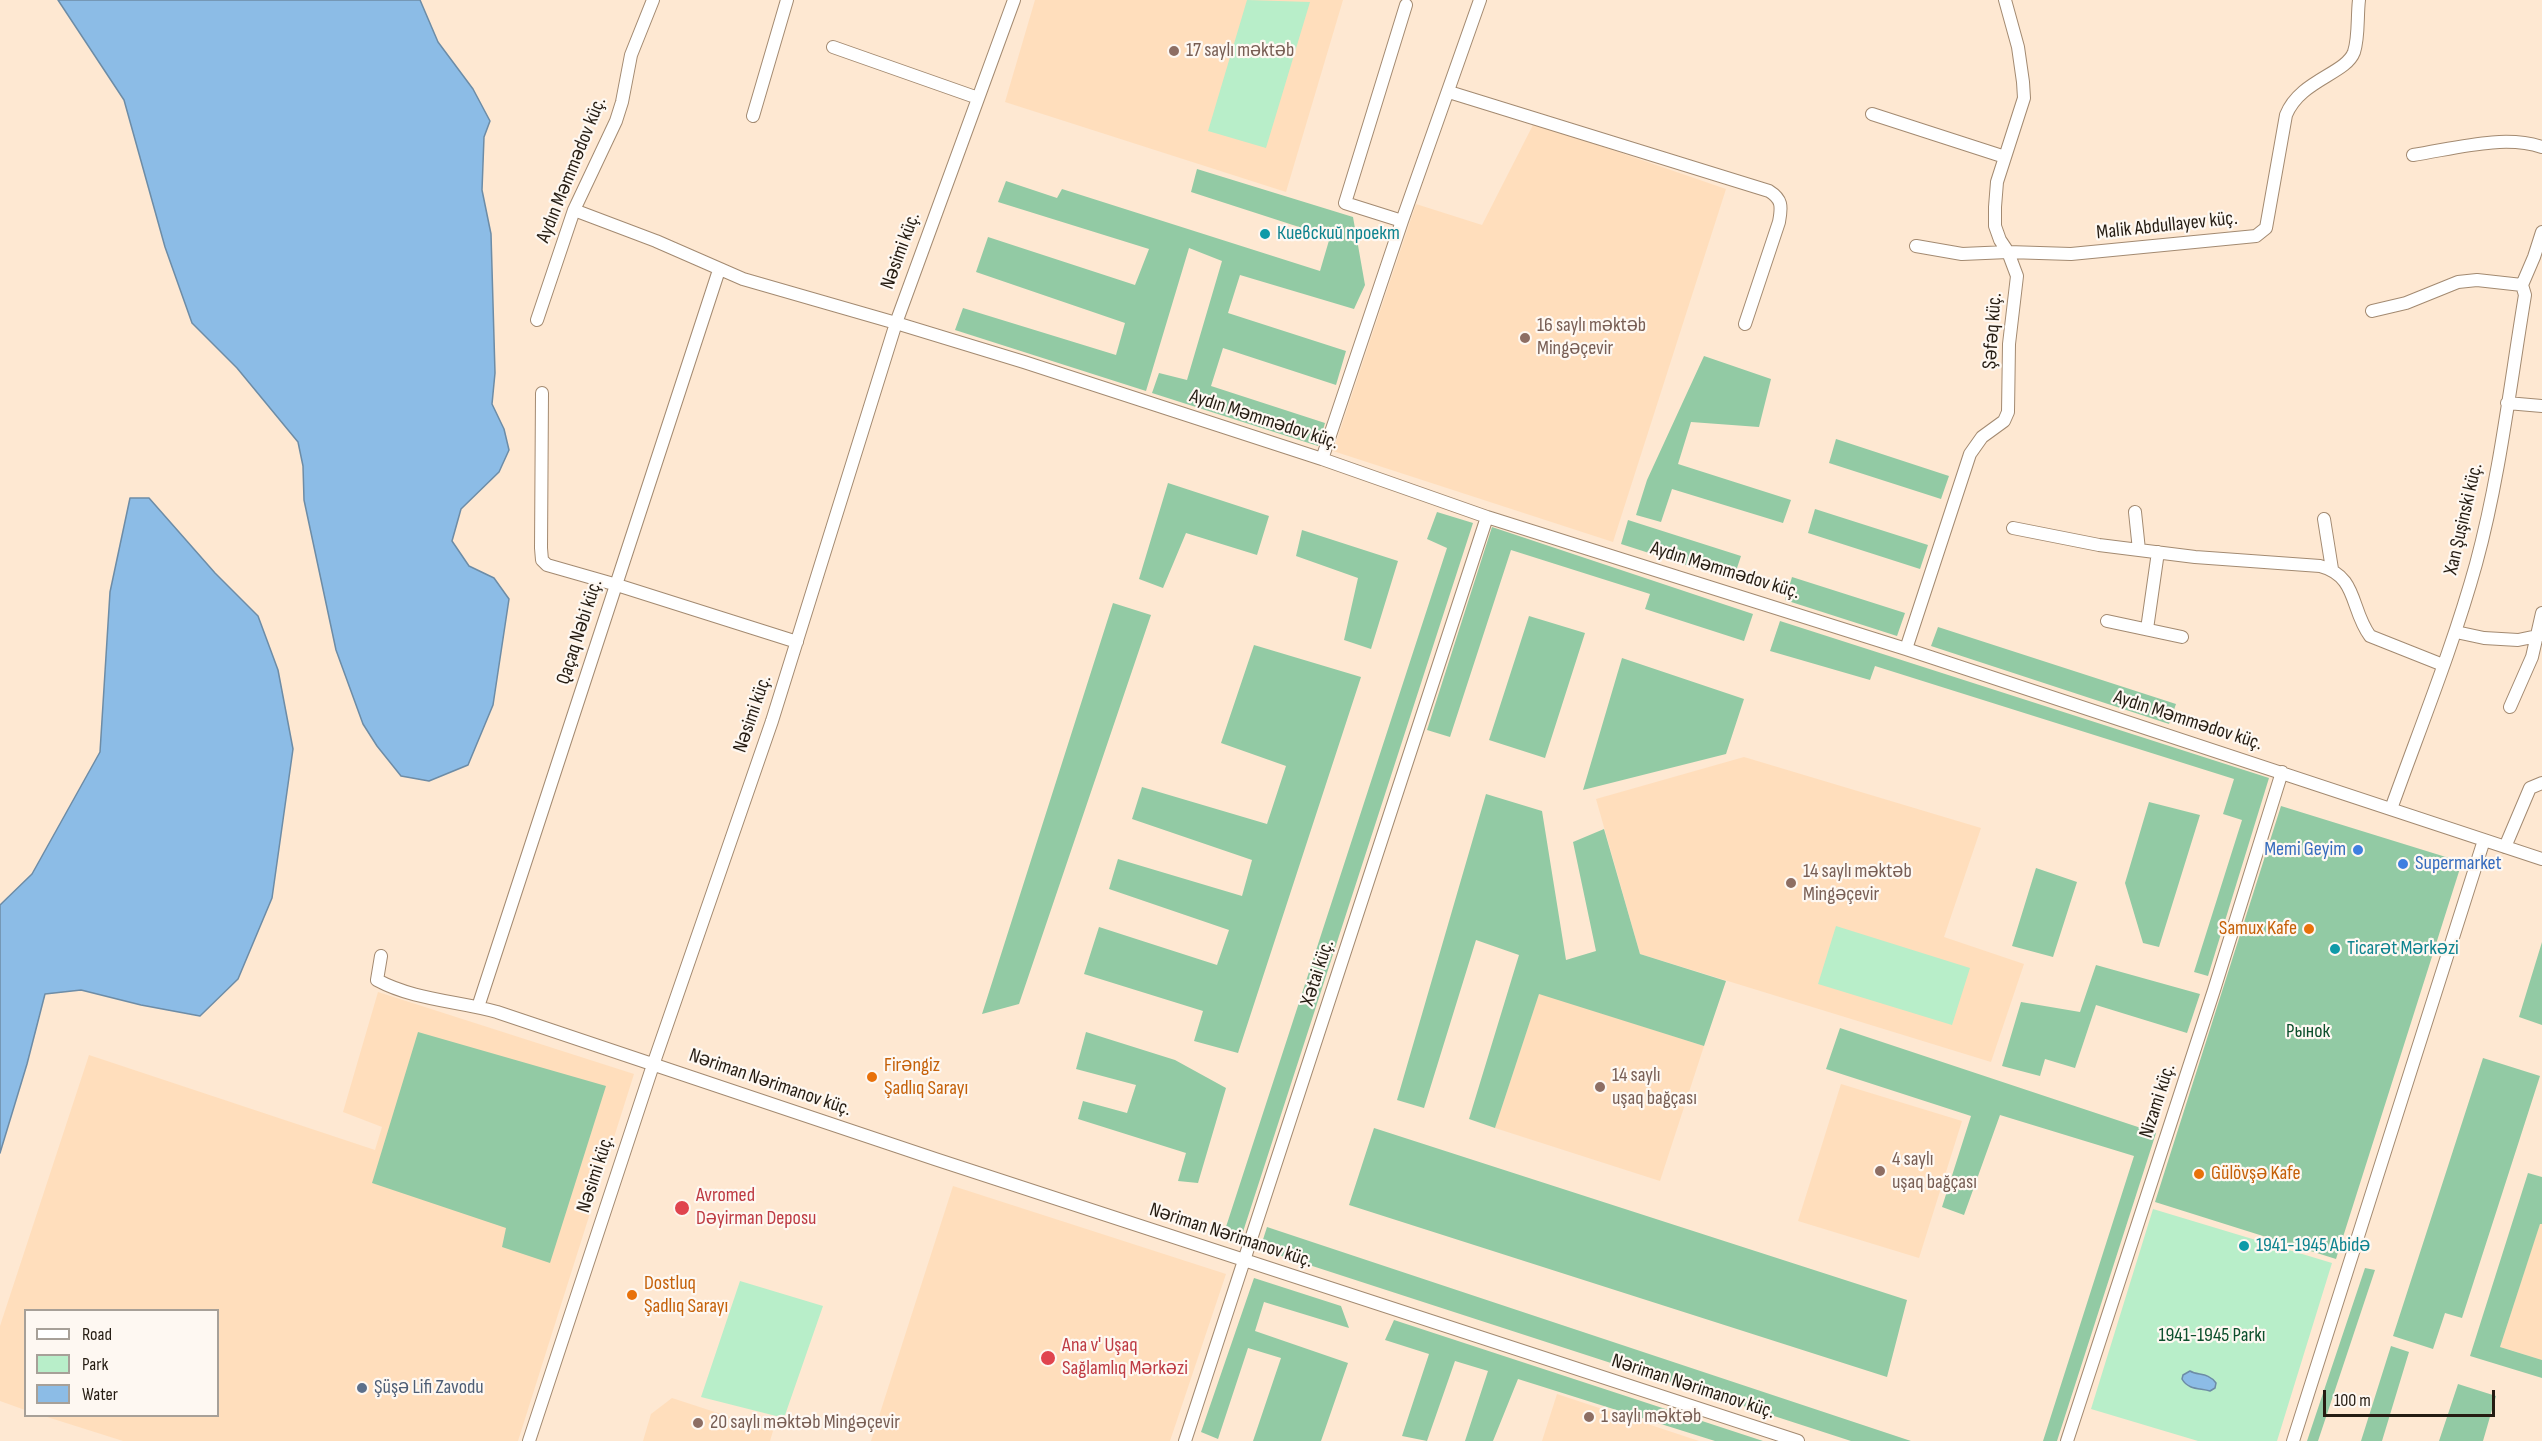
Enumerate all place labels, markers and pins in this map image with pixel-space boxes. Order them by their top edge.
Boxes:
place label: 17 saylı məktəb [1186,39,1294,63]
marker: 17 saylı məktəb [1167,44,1181,58]
place label: Киевский проект [1277,222,1400,246]
marker: Киевский проект [1258,227,1272,241]
place label: 16 saylı məktəb Mingəçevir [1537,314,1646,361]
marker: 16 saylı məktəb Mingəçevir [1518,331,1532,345]
place label: Memi Geyim [2264,838,2346,862]
marker: Memi Geyim [2351,843,2365,857]
place label: Supermarket [2415,852,2502,876]
marker: Supermarket [2396,857,2410,871]
place label: 14 saylı məktəb Mingəçevir [1803,860,1912,907]
marker: 14 saylı məktəb Mingəçevir [1784,876,1798,890]
place label: Samux Kafe [2219,917,2297,941]
marker: Samux Kafe [2302,922,2316,936]
place label: Ticarət Mərkəzi [2347,937,2459,961]
marker: Ticarət Mərkəzi [2328,942,2342,956]
place label: Firəngiz Şadlıq Sarayı [884,1054,968,1101]
place label: 14 saylı uşaq bağçası [1612,1064,1697,1111]
marker: Firəngiz Şadlıq Sarayı [865,1070,879,1084]
marker: 14 saylı uşaq bağçası [1593,1080,1607,1094]
place label: 4 saylı uşaq bağçası [1892,1148,1977,1195]
place label: Gülövşə Kafe [2211,1162,2300,1186]
marker: 4 saylı uşaq bağçası [1873,1164,1887,1178]
marker: Gülövşə Kafe [2192,1167,2206,1181]
place label: Avromed Dəyirman Deposu [696,1184,816,1231]
marker: Avromed Dəyirman Deposu [673,1199,691,1217]
place label: 1941-1945 Abidə [2256,1234,2370,1258]
marker: 1941-1945 Abidə [2237,1239,2251,1253]
place label: Dostluq Şadlıq Sarayı [644,1272,728,1319]
marker: Dostluq Şadlıq Sarayı [625,1288,639,1302]
place label: Ana v' Uşaq Sağlamlıq Mərkəzi [1062,1334,1188,1381]
marker: Ana v' Uşaq Sağlamlıq Mərkəzi [1039,1349,1057,1367]
place label: Şüşə Lifi Zavodu [374,1376,484,1400]
marker: Şüşə Lifi Zavodu [355,1381,369,1395]
place label: 1 saylı məktəb [1601,1405,1701,1429]
marker: 1 saylı məktəb [1582,1410,1596,1424]
place label: 20 saylı məktəb Mingəçevir [710,1411,900,1435]
marker: 20 saylı məktəb Mingəçevir [691,1416,705,1430]

